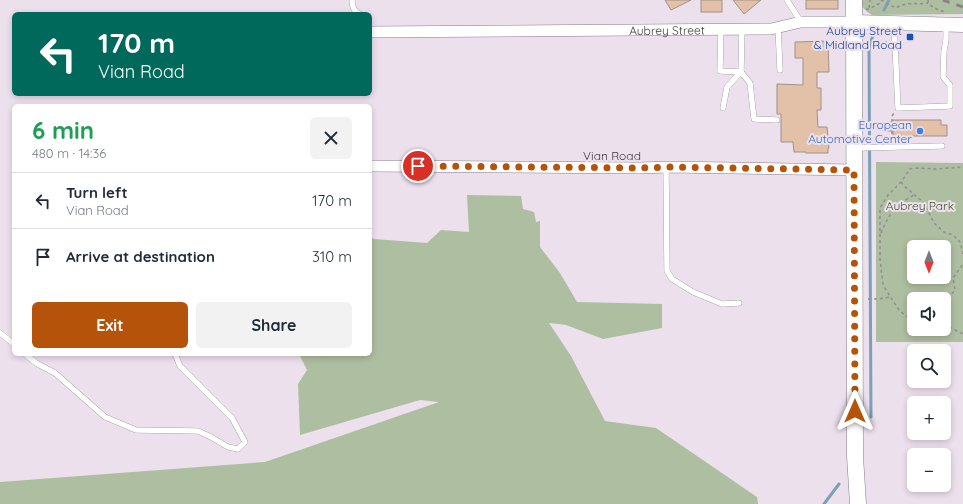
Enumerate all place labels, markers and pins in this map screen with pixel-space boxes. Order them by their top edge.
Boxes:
place label: Aubrey Street & Midland Road [814,23,902,52]
marker: Aubrey Street & Midland Road [905,32,915,42]
place label: European Automotive Center [808,117,912,146]
marker: European Automotive Center [915,126,925,136]
pin [401,149,435,183]

